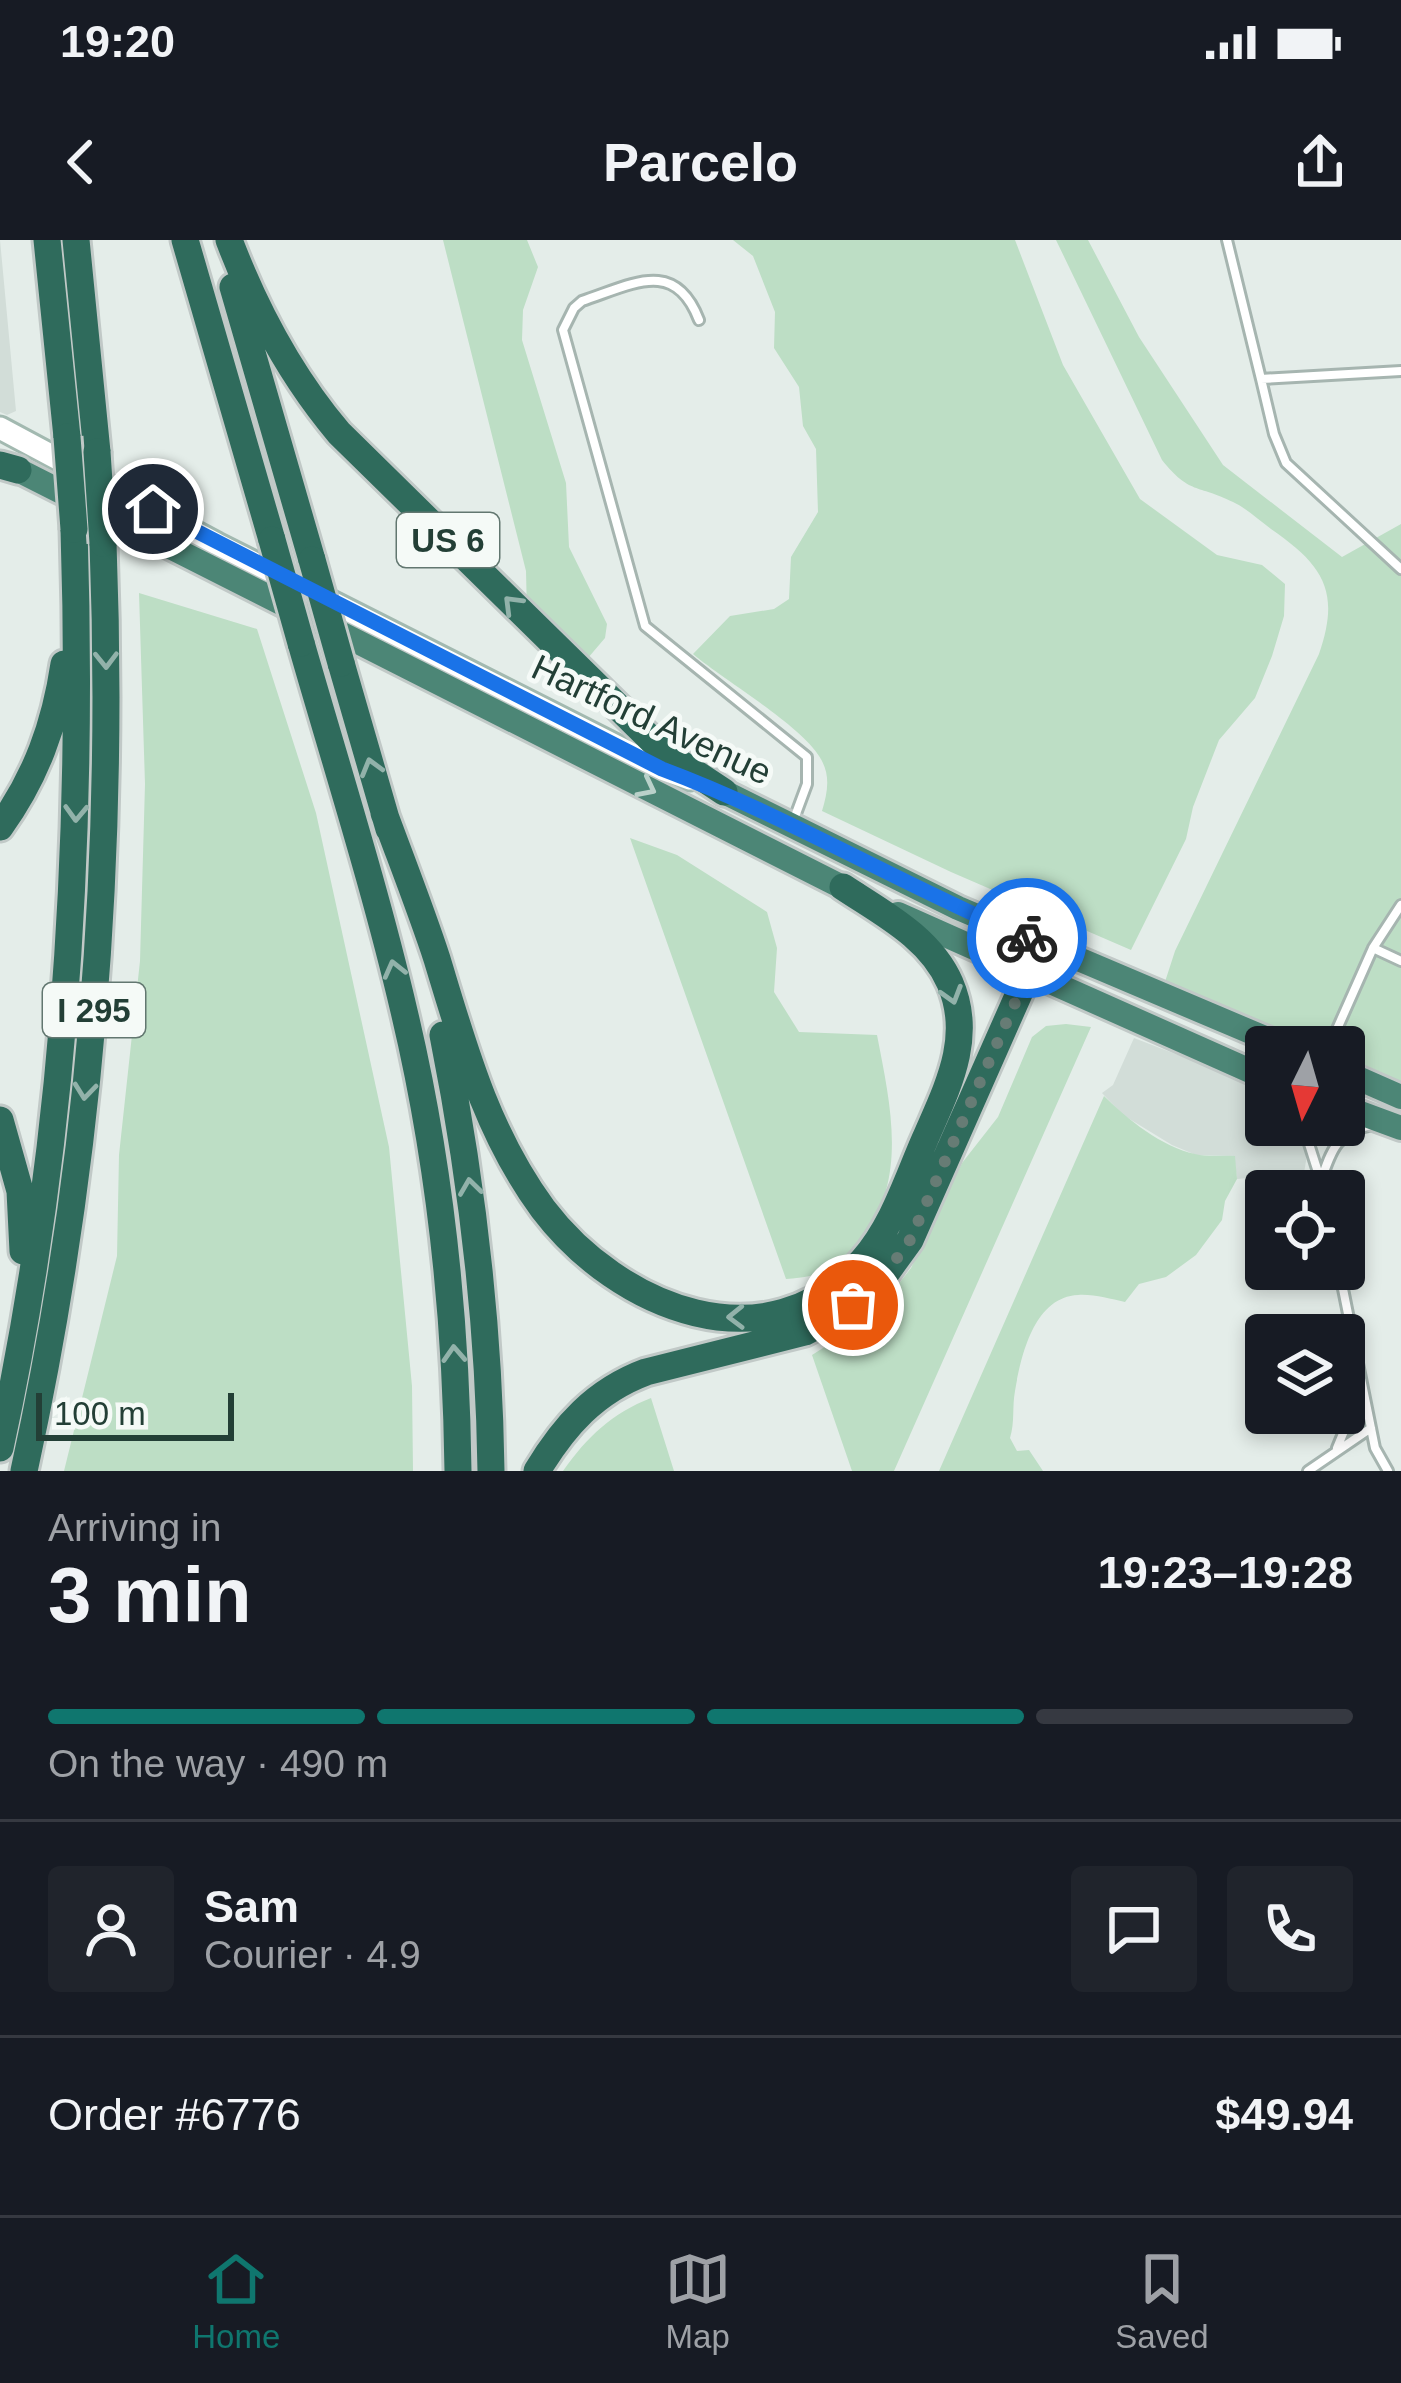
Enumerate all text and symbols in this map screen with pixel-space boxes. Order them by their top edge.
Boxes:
text: 19:20 [60,16,175,67]
icon: back [48,129,114,195]
icon: share [1287,129,1353,195]
text: Parcelo [603,132,798,192]
pin [102,458,204,560]
icon: home [120,476,186,542]
road number: US 6 [397,513,499,567]
one-way arrow [504,596,526,618]
street label: Hartford Avenue [526,646,778,793]
one-way arrow [93,652,119,670]
one-way arrow [360,757,385,778]
one-way arrow [635,773,656,797]
one-way arrow [64,804,90,823]
courier [967,878,1087,998]
icon: bike [994,905,1060,971]
one-way arrow [383,960,408,980]
road number: I 295 [43,983,145,1037]
one-way arrow [938,984,963,1005]
north arrow [1245,1026,1365,1146]
map controls [1245,1026,1365,1434]
one-way arrow [73,1081,99,1101]
button: locate [1245,1170,1365,1290]
one-way arrow [458,1177,484,1197]
pin [802,1254,904,1356]
icon: bag [820,1272,886,1338]
one-way arrow [726,1304,744,1330]
button: layers [1245,1314,1365,1434]
one-way arrow [441,1344,467,1363]
scale bar [36,1387,234,1440]
text: 100 m [54,1395,146,1432]
text: Arriving in [48,1506,221,1549]
text: 19:23–19:28 [1098,1547,1353,1598]
text: 3 min [48,1551,252,1639]
text: On the way · 490 m [48,1742,388,1785]
button: person [48,1866,174,1992]
button: chat [1071,1866,1197,1992]
button: phone [1227,1866,1353,1992]
text: Sam [204,1881,299,1932]
text: Courier · 4.9 [204,1933,421,1976]
text: Order #6776 [48,2089,301,2140]
text: $49.94 [1215,2089,1353,2140]
tab: Home [192,2246,280,2356]
tab: Map [665,2246,731,2356]
tab: Saved [1115,2246,1209,2356]

